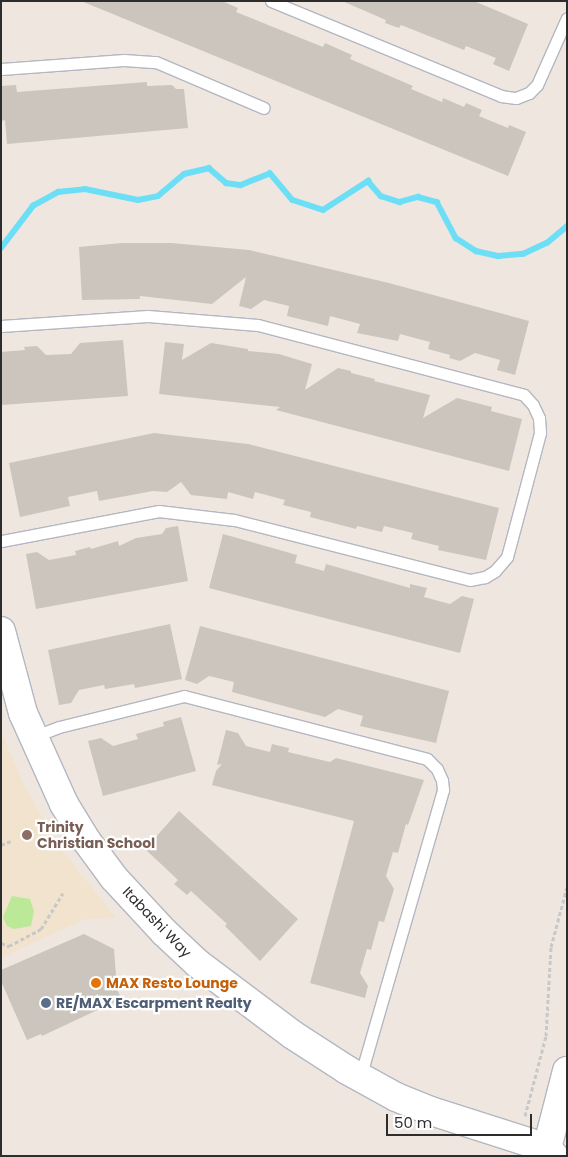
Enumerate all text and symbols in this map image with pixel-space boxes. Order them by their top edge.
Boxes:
place label: Trinity Christian School [37,819,155,852]
marker: Trinity Christian School [21,829,33,841]
street label: Itabashi Way [119,883,195,961]
place label: MAX Resto Lounge [106,975,238,991]
marker: MAX Resto Lounge [90,977,102,989]
place label: RE/MAX Escarpment Realty [56,995,252,1011]
marker: RE/MAX Escarpment Realty [40,997,52,1009]
scale bar [388,1104,534,1136]
text: 50 m [394,1112,432,1133]

